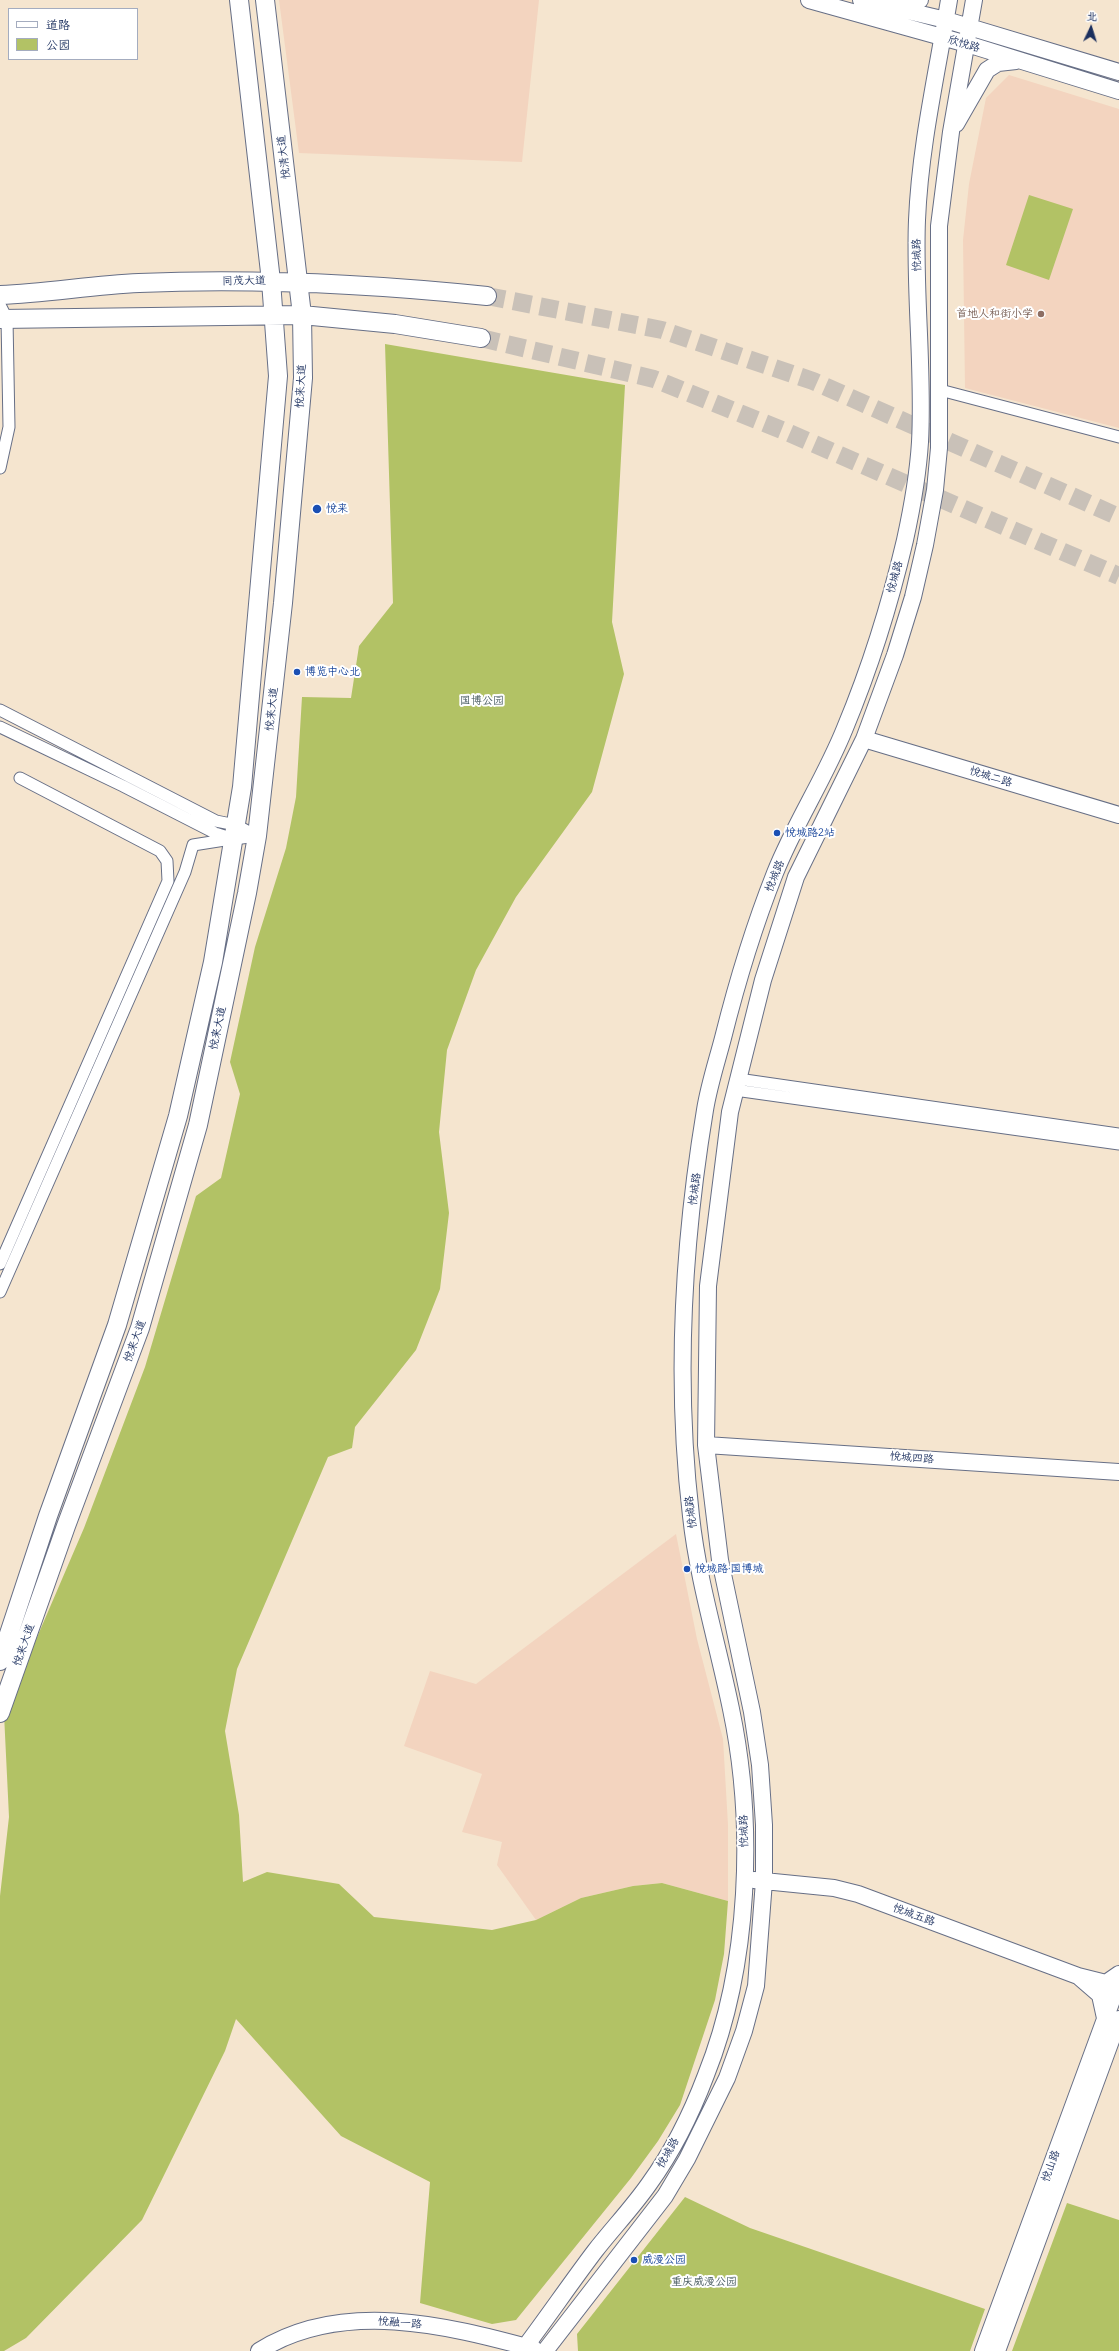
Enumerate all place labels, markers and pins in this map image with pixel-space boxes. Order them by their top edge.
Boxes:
place label: 首地人和街小学 [956,307,1033,321]
marker: 首地人和街小学 [1036,309,1046,319]
place label: 悦来 [326,502,348,516]
marker: 悦来 [311,503,323,515]
place label: 博览中心北 [305,665,360,679]
marker: 博览中心北 [292,667,302,677]
place label: 悦城路2站 [785,826,835,840]
marker: 悦城路2站 [772,828,782,838]
place label: 悦城路·国博城 [695,1562,763,1576]
marker: 悦城路·国博城 [682,1564,692,1574]
place label: 威漫公园 [642,2253,686,2267]
marker: 威漫公园 [629,2255,639,2265]

